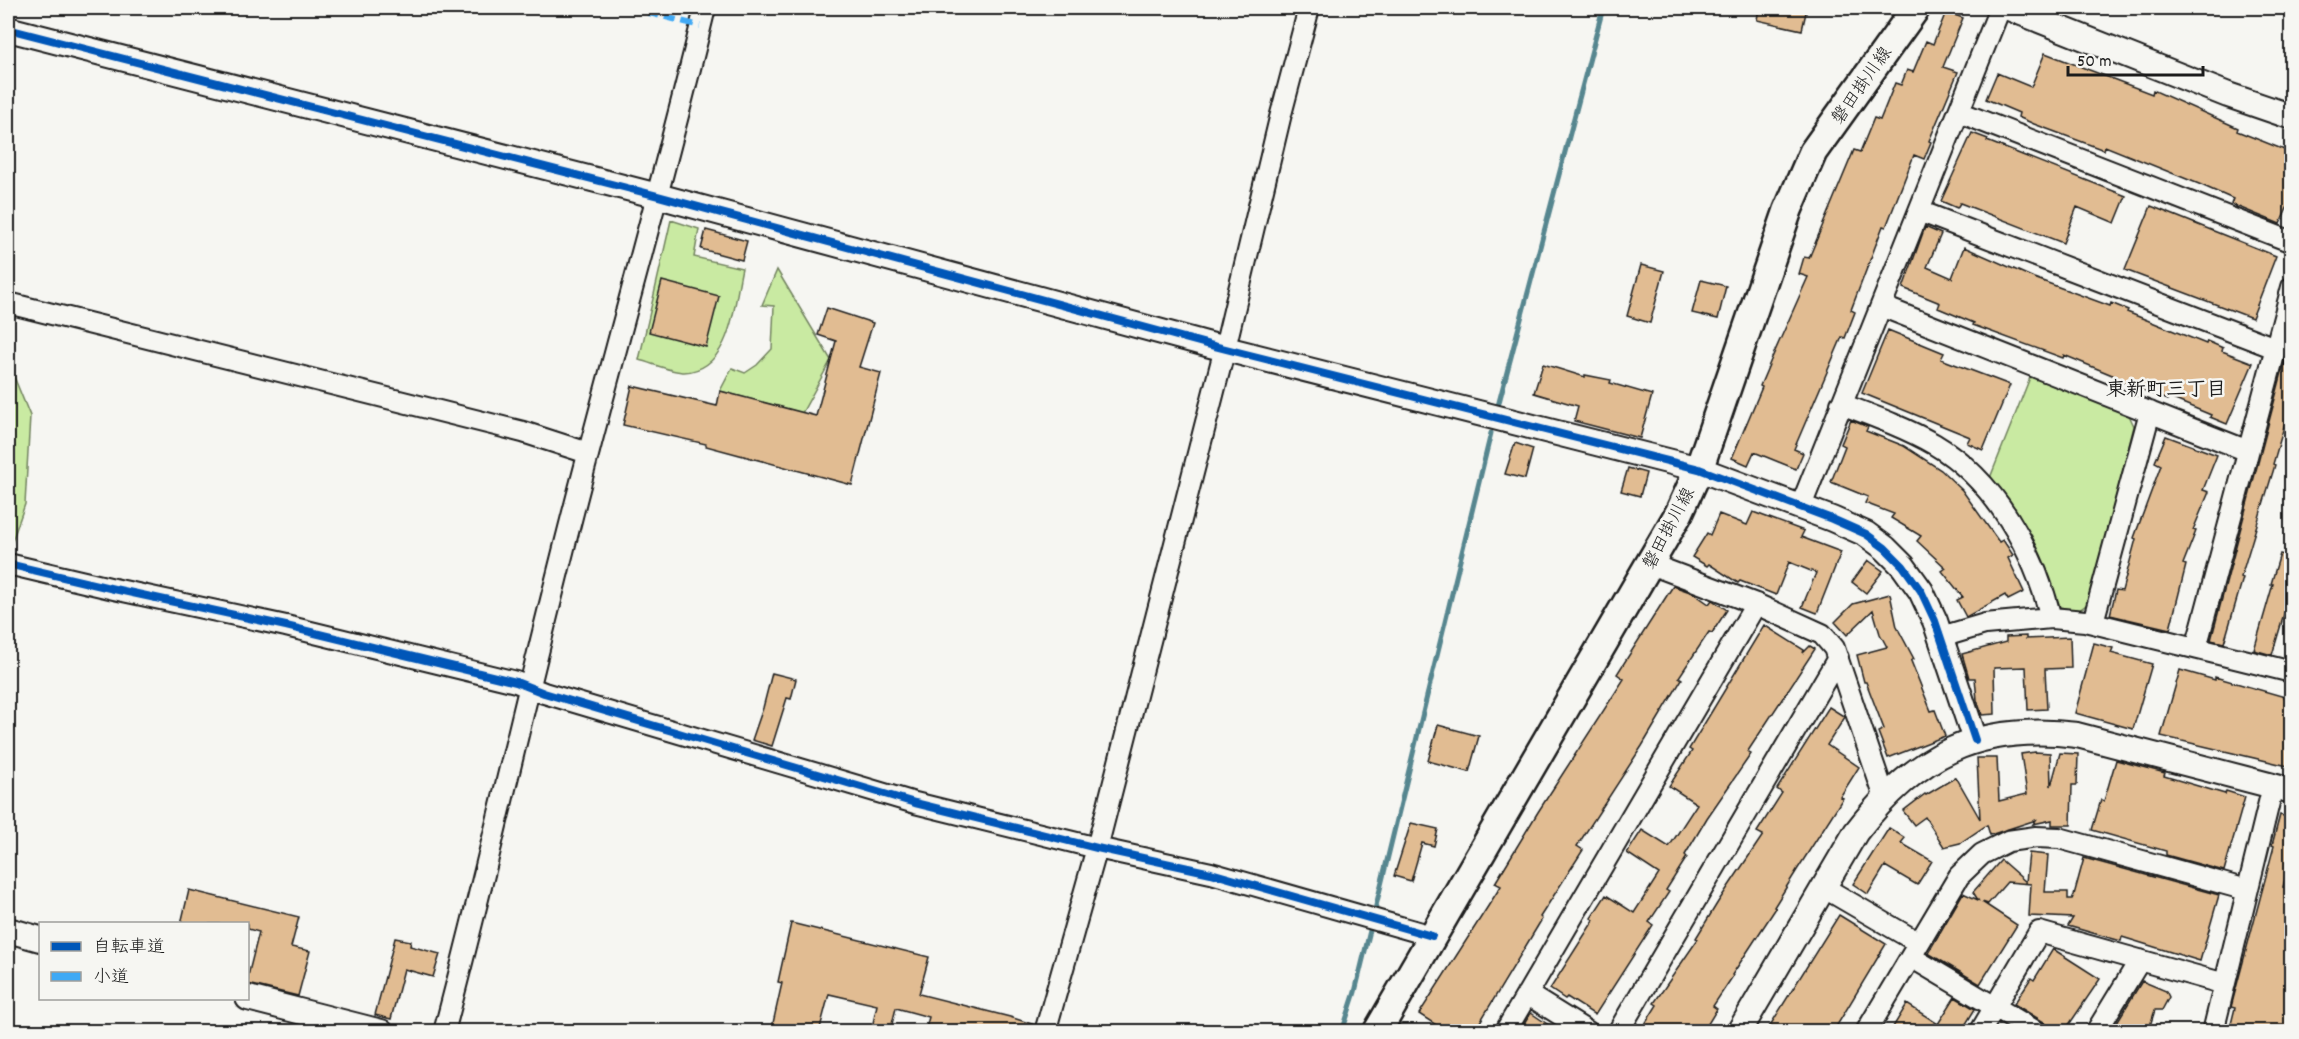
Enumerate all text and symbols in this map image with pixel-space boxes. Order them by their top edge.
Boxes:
scale bar [2068,39,2203,77]
street label: 磐田掛川線 [1827,42,1899,130]
text: 50 m [2077,50,2112,75]
district label: 東新町三丁目 [2106,377,2226,405]
street label: 磐田掛川線 [1638,484,1702,575]
legend [39,922,249,1000]
text: 自転車道 [93,936,165,961]
text: 小道 [93,966,129,991]

